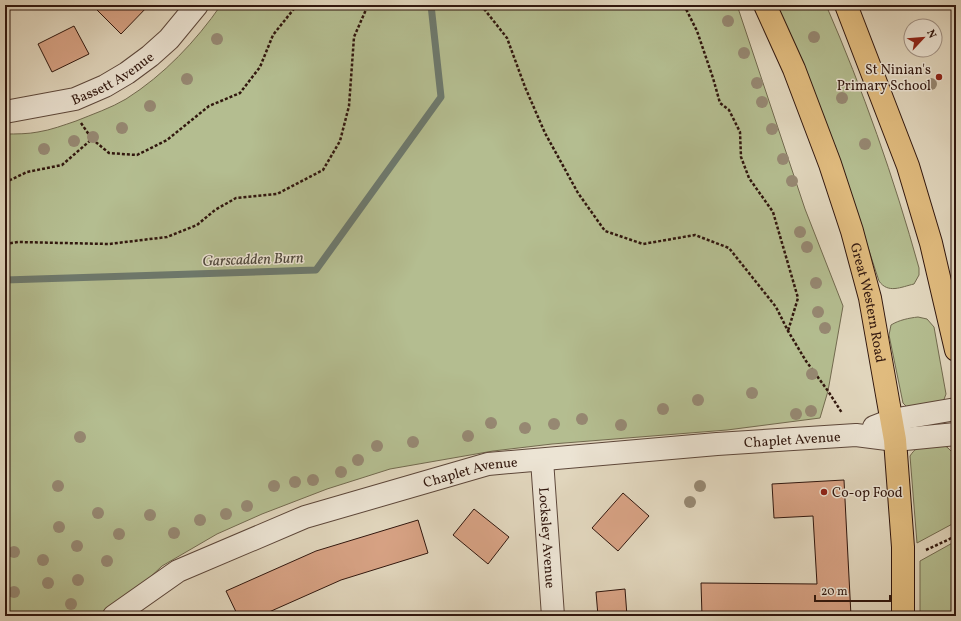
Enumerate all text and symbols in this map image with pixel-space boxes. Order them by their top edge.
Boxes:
north arrow [903,18,943,58]
text: N [922,27,939,41]
street label: Bassett Avenue [69,48,159,111]
place label: St Ninian's Primary School [837,61,931,96]
marker: St Ninian's Primary School [934,72,944,82]
street label: Great Western Road [845,241,889,365]
water label: Garscadden Burn [202,248,304,273]
street label: Chaplet Avenue [743,428,842,453]
street label: Chaplet Avenue [421,453,519,493]
place label: Co-op Food [832,484,903,503]
street label: Locksley Avenue [533,487,559,589]
marker: Co-op Food [819,487,829,497]
scale bar [815,577,890,603]
text: 20 m [821,584,848,600]

